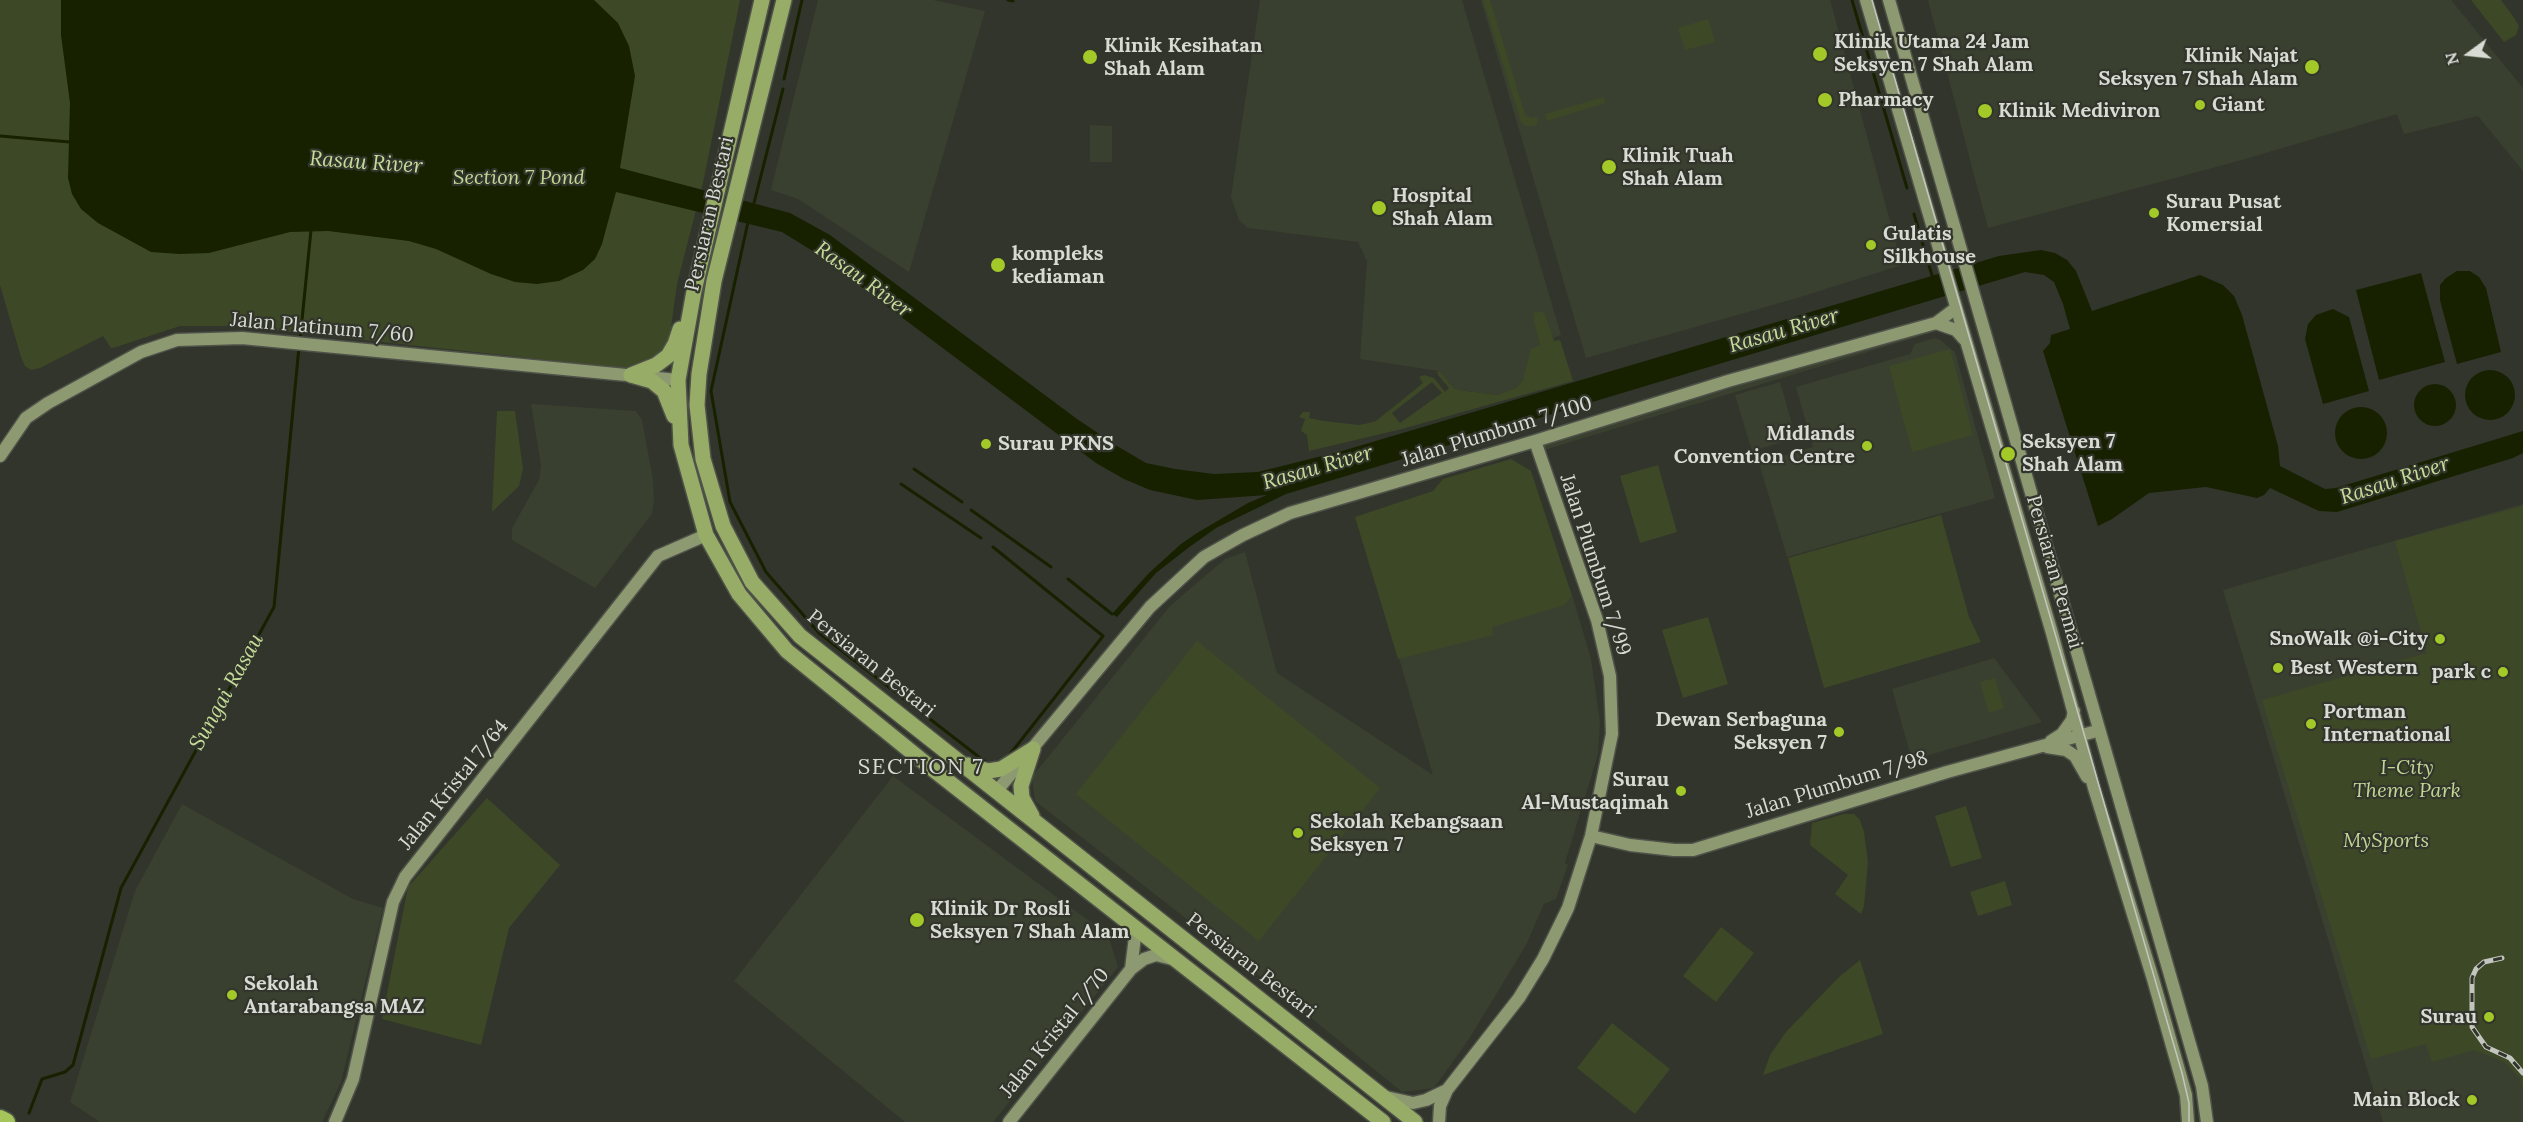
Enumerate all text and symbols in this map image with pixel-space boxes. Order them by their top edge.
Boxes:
north arrow [2439,24,2499,84]
place label: Klinik Utama 24 Jam Seksyen 7 Shah Alam [1834,30,2033,77]
place label: Klinik Kesihatan Shah Alam [1104,34,1262,81]
place label: Klinik Najat Seksyen 7 Shah Alam [2099,44,2298,91]
marker: Klinik Utama 24 Jam Seksyen 7 Shah Alam [1811,45,1829,63]
marker: Klinik Kesihatan Shah Alam [1081,48,1099,66]
text: N [2440,50,2463,67]
marker: Klinik Najat Seksyen 7 Shah Alam [2303,58,2321,76]
place label: Pharmacy [1838,88,1933,112]
marker: Pharmacy [1816,91,1834,109]
place label: Giant [2212,93,2265,117]
marker: Giant [2193,98,2207,112]
place label: Klinik Mediviron [1998,99,2160,123]
marker: Klinik Mediviron [1976,102,1994,120]
street label: Persiaran Bestari [681,134,739,294]
place label: Klinik Tuah Shah Alam [1622,144,1734,191]
water label: Rasau River [308,146,424,180]
marker: Klinik Tuah Shah Alam [1600,158,1618,176]
park label: Section 7 Pond [453,166,585,190]
place label: Hospital Shah Alam [1392,184,1493,231]
place label: Surau Pusat Komersial [2166,190,2281,237]
marker: Hospital Shah Alam [1370,199,1388,217]
marker: Surau Pusat Komersial [2147,206,2161,220]
place label: Gulatis Silkhouse [1883,222,1976,269]
water label: Rasau River [810,236,916,324]
marker: Gulatis Silkhouse [1864,238,1878,252]
place label: kompleks kediaman [1012,242,1105,289]
marker: kompleks kediaman [989,256,1007,274]
water label: Rasau River [1726,303,1842,359]
street label: Jalan Platinum 7/60 [229,308,415,348]
street label: Jalan Plumbum 7/100 [1399,392,1595,472]
place label: Midlands Convention Centre [1674,422,1855,469]
place label: Seksyen 7 Shah Alam [2022,430,2123,477]
place label: Surau PKNS [998,432,1114,456]
marker: Surau PKNS [979,437,993,451]
marker: Midlands Convention Centre [1860,439,1874,453]
water label: Rasau River [1260,440,1376,496]
marker: Seksyen 7 Shah Alam [1999,445,2017,463]
water label: Rasau River [2337,451,2453,511]
street label: Jalan Plumbum 7/99 [1554,471,1636,659]
street label: Persiaran Permai [2021,493,2087,651]
street label: Persiaran Bestari [802,605,940,723]
place label: SnoWalk @i-City [2270,627,2428,651]
water label: Sungai Rasau [185,629,269,755]
marker: SnoWalk @i-City [2433,632,2447,646]
place label: Best Western [2290,656,2418,680]
place label: park c [2432,660,2491,684]
marker: Best Western [2271,661,2285,675]
marker: park c [2496,665,2510,679]
place label: Portman International [2323,700,2451,747]
place label: Dewan Serbaguna Seksyen 7 [1656,708,1827,755]
street label: Jalan Kristal 7/64 [394,715,514,855]
marker: Portman International [2304,717,2318,731]
marker: Dewan Serbaguna Seksyen 7 [1832,725,1846,739]
street label: Jalan Plumbum 7/98 [1743,746,1931,824]
district label: SECTION 7 [858,755,984,781]
park label: I-City Theme Park [2353,756,2461,803]
place label: Surau Al-Mustaqimah [1522,768,1669,815]
marker: Surau Al-Mustaqimah [1674,784,1688,798]
place label: Sekolah Kebangsaan Seksyen 7 [1310,810,1503,857]
marker: Sekolah Kebangsaan Seksyen 7 [1291,826,1305,840]
park label: MySports [2343,829,2429,853]
place label: Klinik Dr Rosli Seksyen 7 Shah Alam [930,897,1129,944]
street label: Persiaran Bestari [1181,908,1321,1024]
marker: Klinik Dr Rosli Seksyen 7 Shah Alam [908,911,926,929]
street label: Jalan Kristal 7/70 [995,963,1115,1103]
place label: Sekolah Antarabangsa MAZ [244,972,425,1019]
marker: Sekolah Antarabangsa MAZ [225,988,239,1002]
place label: Surau [2421,1005,2477,1029]
marker: Surau [2482,1010,2496,1024]
place label: Main Block [2353,1088,2460,1112]
marker: Main Block [2465,1093,2479,1107]

